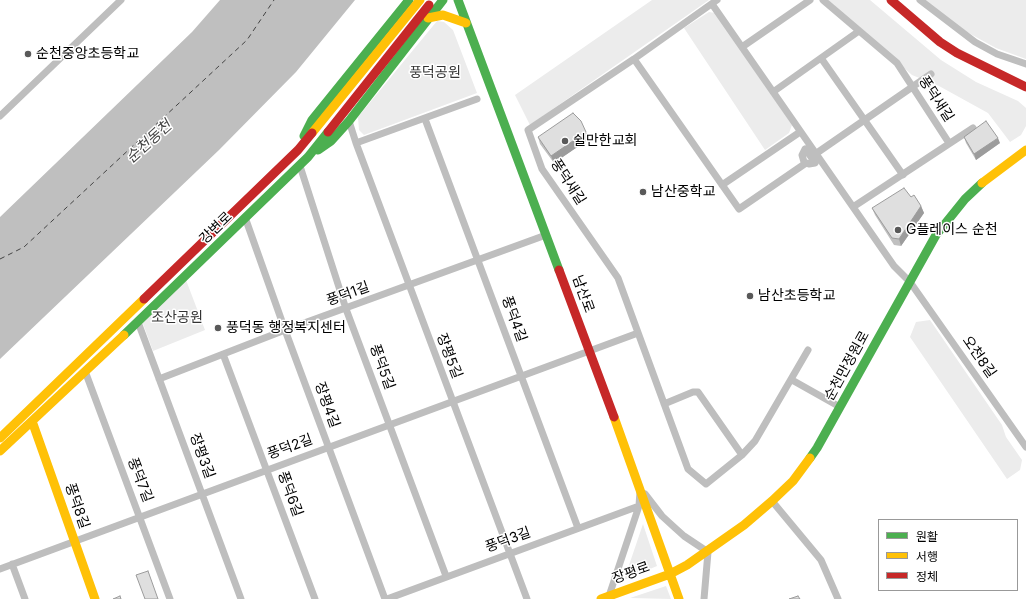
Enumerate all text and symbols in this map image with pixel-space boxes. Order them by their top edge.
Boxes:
place label: 순천중앙초등학교 [36,46,139,62]
marker: 순천중앙초등학교 [23,49,33,59]
park label: 풍덕공원 [409,65,461,81]
street label: 풍덕새길 [915,73,957,125]
water label: 순천동천 [122,117,176,167]
place label: 쉴만한교회 [573,133,637,149]
marker: 쉴만한교회 [560,136,570,146]
street label: 풍덕새길 [547,156,589,208]
place label: 남산중학교 [651,184,715,200]
marker: 남산중학교 [638,187,648,197]
street label: 강변로 [196,209,236,247]
place label: G플레이스 순천 [906,222,998,238]
marker: G플레이스 순천 [893,225,903,235]
street label: 남산로 [568,273,598,315]
street label: 풍덕1길 [324,279,372,309]
place label: 남산초등학교 [758,288,835,304]
marker: 남산초등학교 [745,291,755,301]
street label: 풍덕4길 [498,294,530,344]
park label: 조산공원 [151,310,203,326]
place label: 풍덕동 행정복지센터 [226,320,346,336]
marker: 풍덕동 행정복지센터 [213,323,223,333]
street label: 순천만정원로 [821,328,873,404]
street label: 장평5길 [433,331,465,381]
street label: 오천8길 [959,333,999,381]
street label: 풍덕5길 [366,342,398,392]
street label: 장평4길 [311,380,343,430]
street label: 장평3길 [186,431,218,481]
street label: 풍덕2길 [265,431,315,463]
street label: 풍덕7길 [124,455,156,505]
street label: 풍덕6길 [274,469,306,519]
street label: 풍덕8길 [61,481,93,531]
legend [878,519,1018,591]
street label: 풍덕3길 [483,524,533,556]
text: 원활 [916,529,938,544]
text: 서행 [916,549,938,564]
street label: 장평로 [610,558,652,588]
text: 정체 [916,569,938,584]

